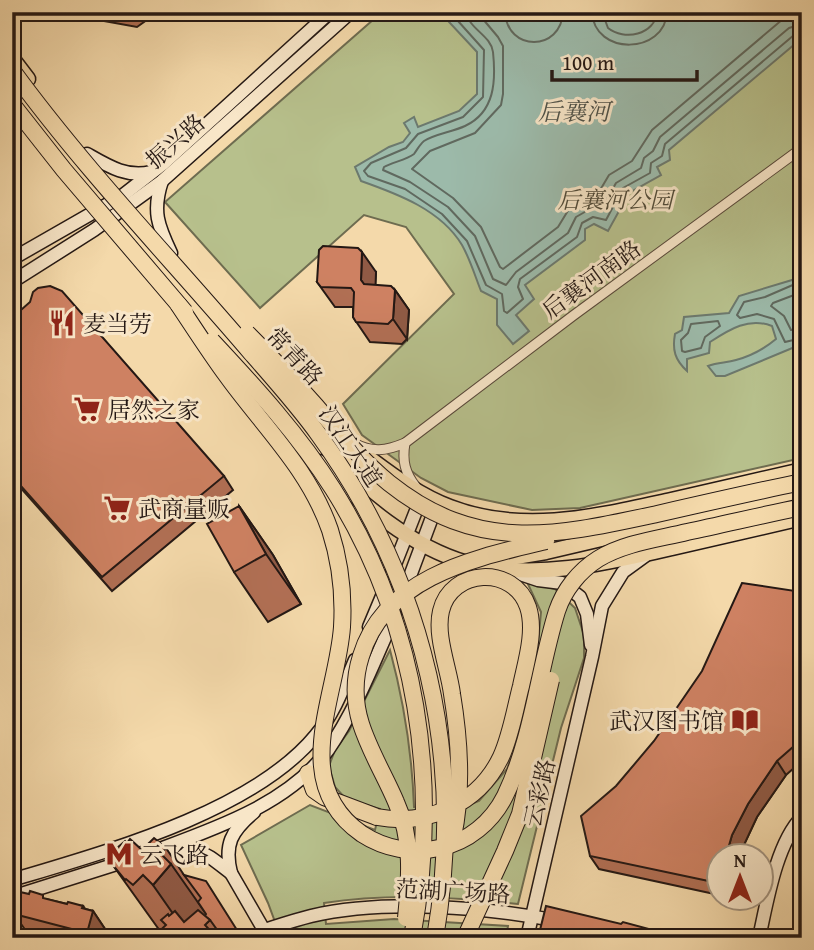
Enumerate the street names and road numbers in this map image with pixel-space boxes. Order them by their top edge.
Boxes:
street label: 振兴路 [138,106,212,176]
street label: 后襄河南路 [535,232,647,326]
street label: 常青路 [259,320,331,392]
street label: 汉江大道 [312,399,390,493]
street label: 云彩路 [515,756,563,830]
street label: 范湖广场路 [395,872,511,910]

